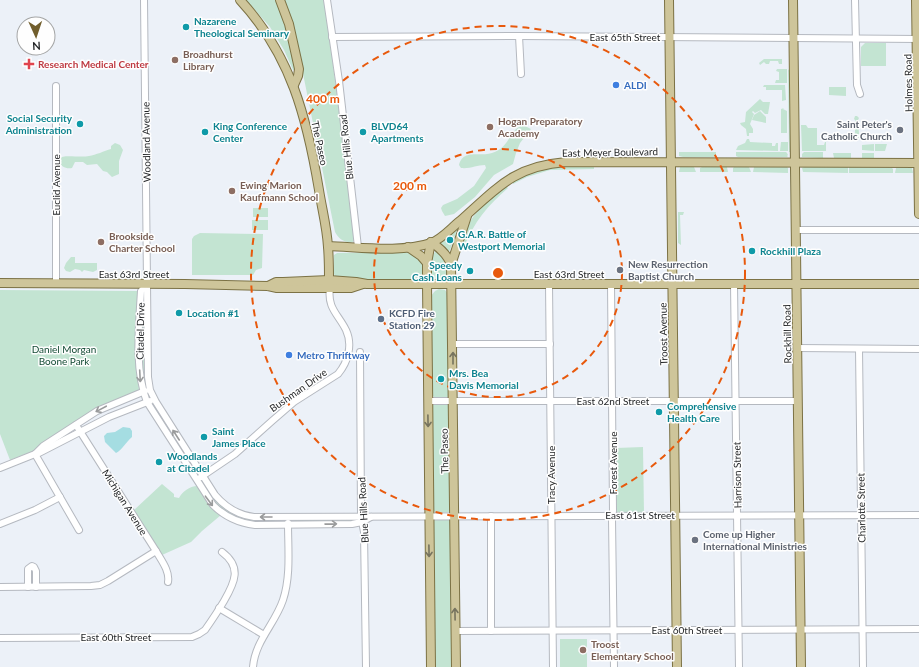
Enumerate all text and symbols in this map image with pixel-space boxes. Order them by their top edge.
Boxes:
place label: Nazarene Theological Seminary [194,15,290,39]
north arrow [16,16,56,56]
marker: Nazarene Theological Seminary [181,22,191,32]
street label: East 65th Street [590,31,661,43]
text: N [32,40,41,53]
place label: Broadhurst Library [183,48,233,72]
street label: Holmes Road [901,54,915,112]
marker: Broadhurst Library [170,55,180,65]
marker: Research Medical Center [23,58,35,70]
place label: Research Medical Center [38,58,149,70]
place label: ALDI [623,79,647,91]
marker: ALDI [611,80,621,90]
text: 400 m [306,91,340,106]
street label: Woodland Avenue [139,102,153,182]
place label: Social Security Administration [5,112,73,136]
street label: Blue Hills Road [337,114,355,180]
place label: Hogan Preparatory Academy [497,115,583,139]
place label: Saint Peter's Catholic Church [821,118,893,142]
marker: Social Security Administration [75,119,85,129]
place label: King Conference Center [213,120,288,144]
street label: The Paseo [309,120,331,167]
place label: BLVD64 Apartments [370,120,424,144]
marker: Hogan Preparatory Academy [485,122,495,132]
marker: Saint Peter's Catholic Church [895,125,905,135]
marker: King Conference Center [200,127,210,137]
marker: BLVD64 Apartments [358,127,368,137]
street label: East Meyer Boulevard [562,145,658,159]
street label: Euclid Avenue [50,154,62,216]
text: 200 m [393,178,427,193]
place label: Ewing Marion Kaufmann School [240,179,318,203]
marker: Ewing Marion Kaufmann School [227,186,237,196]
place label: G.A.R. Battle of Westport Memorial [458,228,545,252]
place label: Brookside Charter School [109,230,175,254]
marker: G.A.R. Battle of Westport Memorial [445,235,455,245]
marker: Brookside Charter School [96,237,106,247]
place label: Rockhill Plaza [760,245,821,257]
marker: Rockhill Plaza [747,246,757,256]
place label: New Resurrection Baptist Church [628,258,708,282]
place label: Speedy Cash Loans [412,259,463,283]
marker: New Resurrection Baptist Church [615,265,625,275]
marker: Speedy Cash Loans [465,266,475,276]
centre of rings [491,266,505,280]
street label: East 63rd Street [99,268,170,280]
street label: East 63rd Street [534,268,605,280]
street label: Citadel Drive [134,302,146,360]
street label: Troost Avenue [656,302,670,366]
street label: Rockhill Road [780,304,794,364]
place label: Location #1 [187,307,240,319]
place label: KCFD Fire Station 29 [389,307,436,331]
marker: Location #1 [174,308,184,318]
marker: KCFD Fire Station 29 [376,314,386,324]
park label: Daniel Morgan Boone Park [32,343,96,367]
place label: Metro Thriftway [297,349,371,361]
marker: Metro Thriftway [284,350,294,360]
one-way arrow [449,352,457,365]
street label: Bushman Drive [267,366,329,414]
place label: Mrs. Bea Davis Memorial [449,367,519,391]
one-way arrow [136,369,144,382]
marker: Mrs. Bea Davis Memorial [436,374,446,384]
street label: East 62nd Street [577,395,650,407]
place label: Comprehensive Health Care [667,400,737,424]
one-way arrow [95,406,107,414]
marker: Comprehensive Health Care [654,407,664,417]
one-way arrow [424,414,432,427]
place label: Saint James Place [212,425,266,449]
street label: The Paseo [438,428,450,474]
one-way arrow [172,429,180,441]
marker: Saint James Place [199,432,209,442]
street label: Forest Avenue [607,432,619,494]
street label: Harrison Street [730,441,744,508]
street label: Tracy Avenue [545,446,557,504]
place label: Woodlands at Citadel [167,450,218,474]
marker: Woodlands at Citadel [154,457,164,467]
street label: Michigan Avenue [100,467,150,537]
street label: Charlotte Street [854,473,868,543]
street label: Blue Hills Road [355,477,371,543]
one-way arrow [205,495,214,506]
street label: East 61st Street [605,509,675,521]
one-way arrow [260,513,273,521]
one-way arrow [324,520,337,528]
place label: Come up Higher International Ministries [703,528,807,552]
marker: Come up Higher International Ministries [690,535,700,545]
one-way arrow [426,544,433,557]
one-way arrow [451,608,459,621]
street label: East 60th Street [652,624,723,636]
street label: East 60th Street [81,631,152,643]
place label: Troost Elementary School [591,638,674,662]
marker: Troost Elementary School [578,645,588,655]

